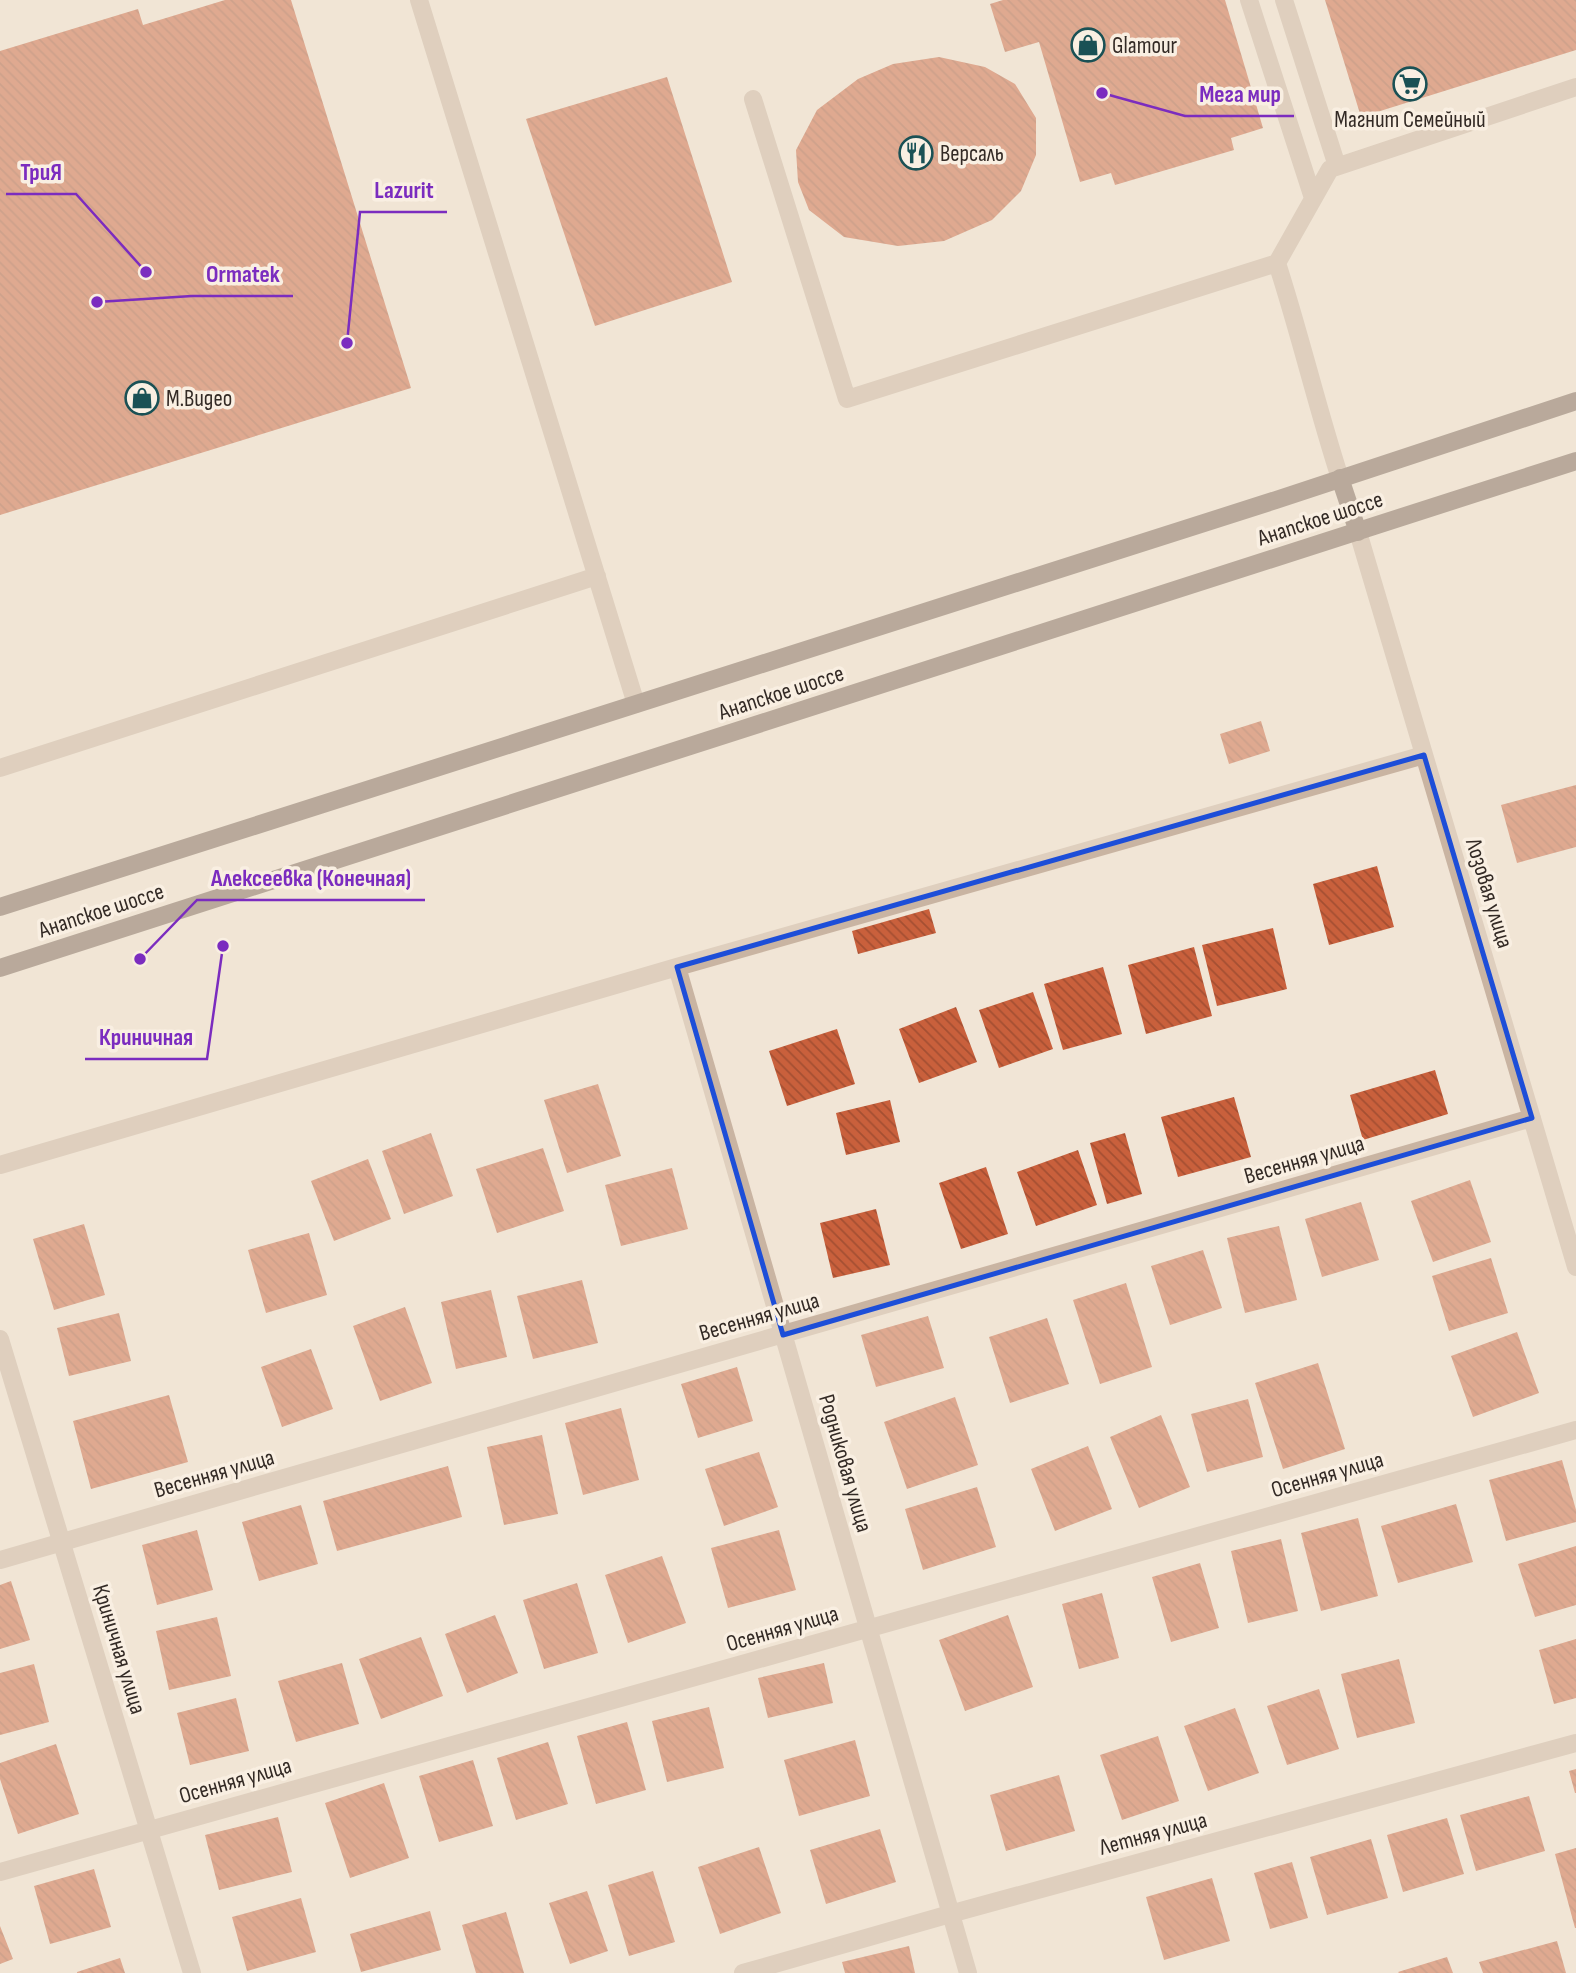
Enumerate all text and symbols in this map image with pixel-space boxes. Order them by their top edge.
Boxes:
shop icon: Glamour [1069,26,1107,64]
place label: Glamour [1112,32,1178,60]
supermarket icon: Магнит Семейный [1391,65,1429,103]
callout: Мега мир [1185,71,1294,116]
text: Мега мир [1199,80,1281,109]
place label: Магнит Семейный [1334,106,1486,134]
restaurant icon: Версаль [897,134,935,172]
place label: Версаль [940,140,1004,168]
callout: ТриЯ [6,149,76,194]
text: ТриЯ [20,158,62,187]
callout: Lazurit [360,167,447,212]
text: Lazurit [374,176,434,205]
callout: Ormatek [192,251,293,296]
text: Ormatek [206,260,280,289]
shop icon: М.Видео [123,379,161,417]
place label: М.Видео [166,385,232,413]
street label: Анапское шоссе [1253,486,1387,553]
street label: Анапское шоссе [714,660,848,727]
street label: Лозовая улица [1459,834,1519,952]
callout: Алексеевка (Конечная) [197,855,425,900]
text: Алексеевка (Конечная) [210,864,411,893]
street label: Анапское шоссе [34,878,168,945]
callout: Криничная [85,1014,207,1059]
text: Криничная [99,1023,193,1052]
street label: Весенняя улица [1241,1129,1368,1190]
street label: Весенняя улица [696,1286,823,1347]
street label: Родниковая улица [812,1391,878,1535]
street label: Весенняя улица [151,1443,278,1504]
street label: Осенняя улица [1268,1446,1387,1504]
street label: Криничная улица [86,1581,152,1717]
street label: Осенняя улица [723,1600,842,1658]
street label: Осенняя улица [176,1752,295,1810]
street label: Летняя улица [1095,1806,1210,1862]

